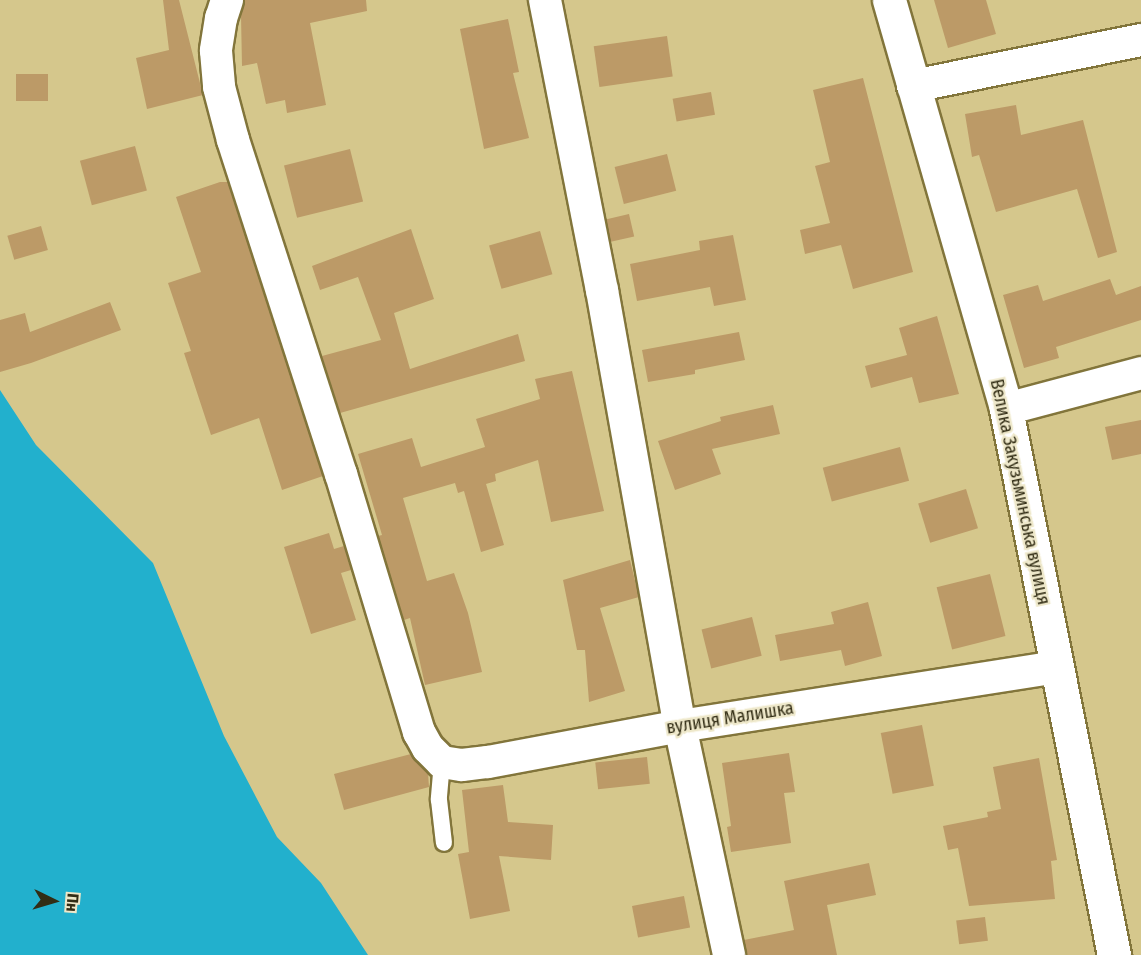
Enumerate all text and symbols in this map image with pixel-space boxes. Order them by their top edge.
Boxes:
street label: Велика Закузьминська вулиця [986,377,1054,607]
street label: вулиця Малишка [665,697,795,739]
north arrow [24,871,84,931]
text: Пн [62,893,83,912]

